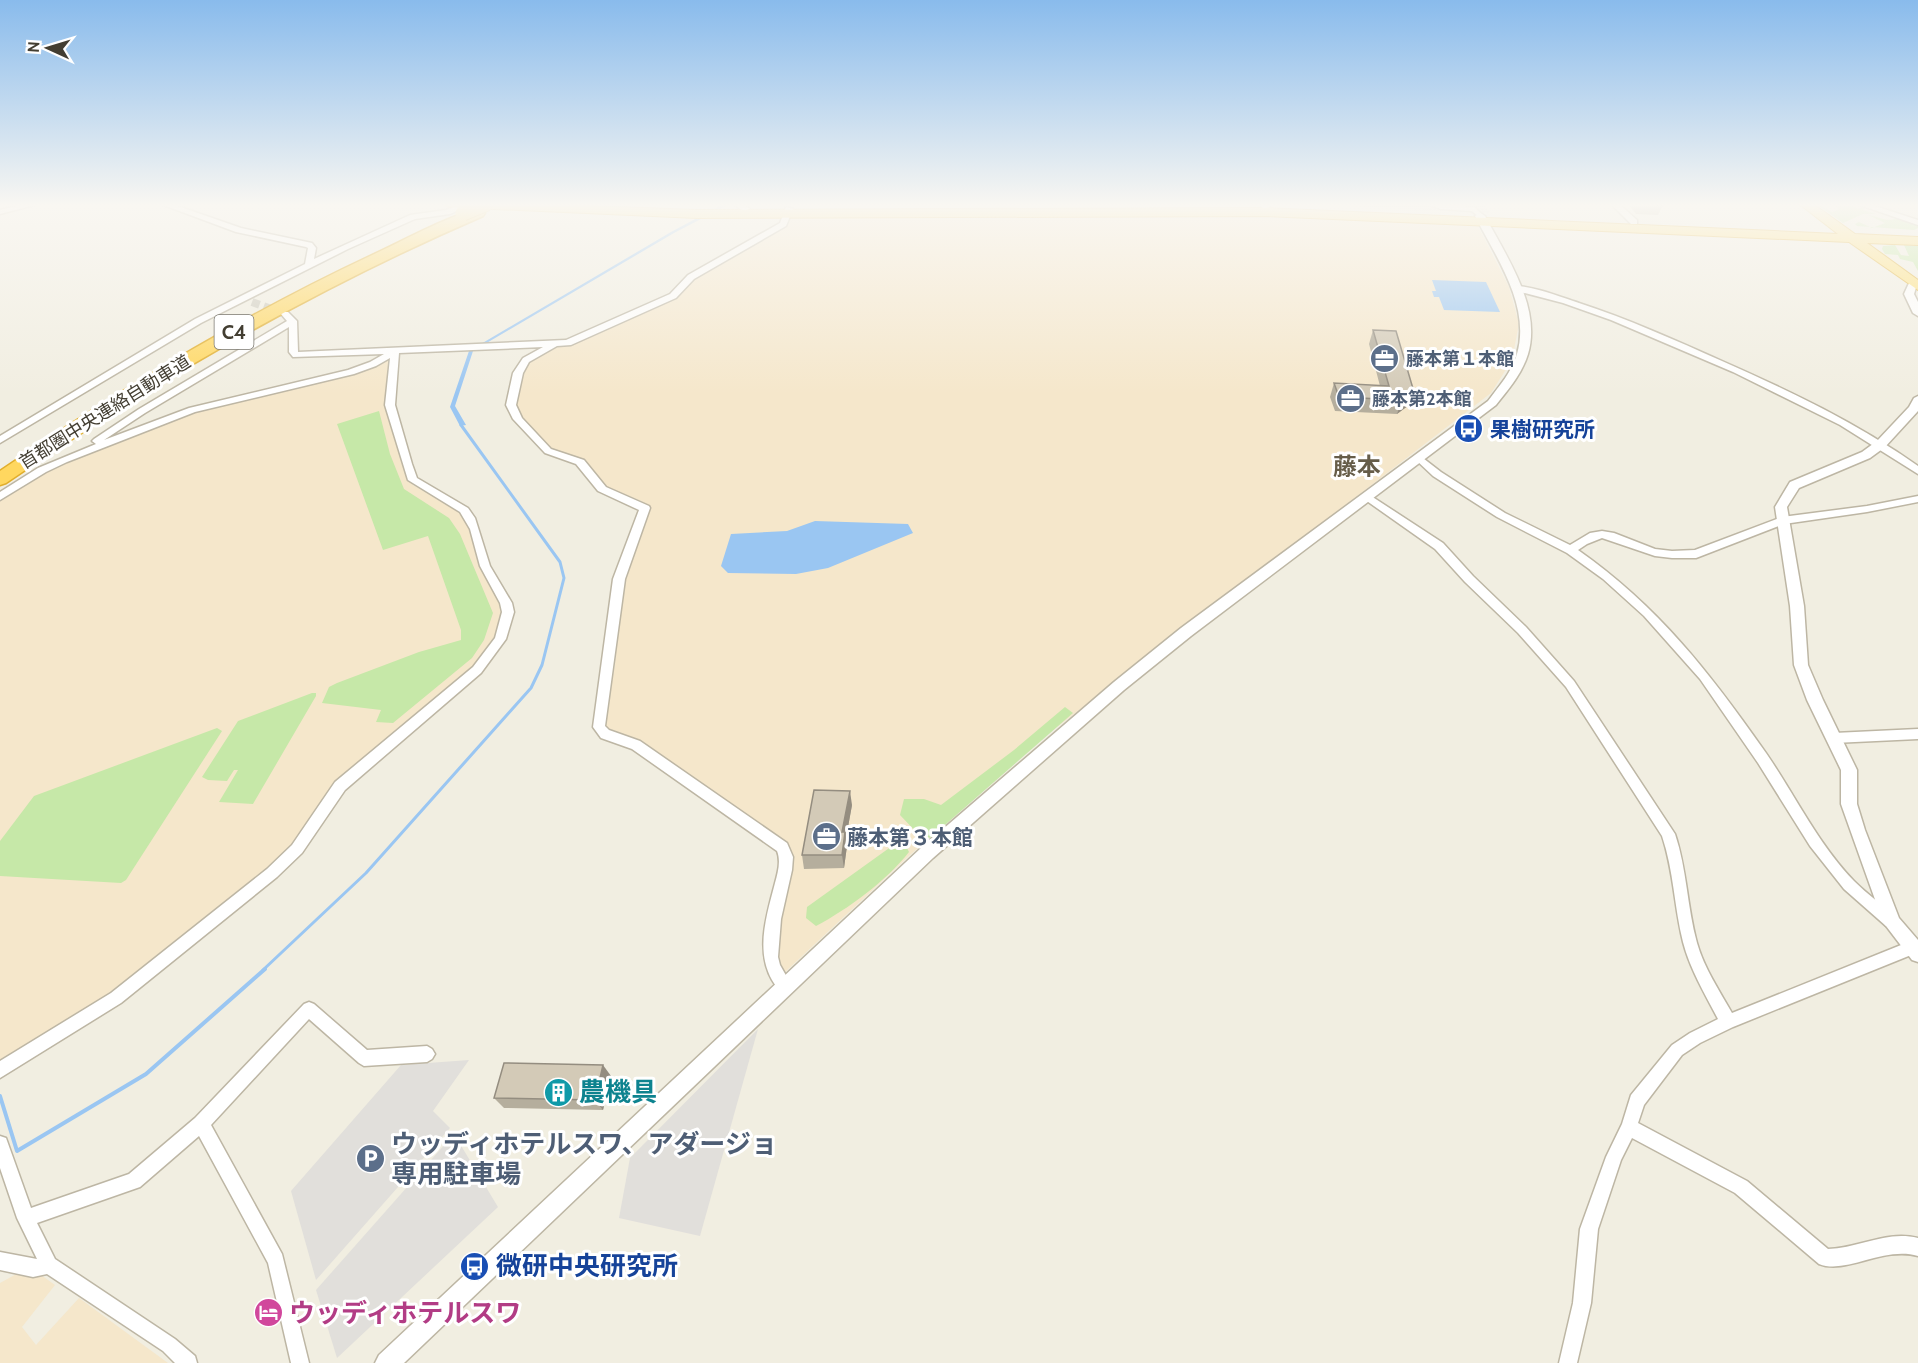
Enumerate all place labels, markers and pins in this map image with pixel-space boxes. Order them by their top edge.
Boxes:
office icon: 藤本第１本館 [1369,343,1401,375]
place label: 藤本第１本館 [1406,348,1514,370]
office icon: 藤本第2本館 [1335,383,1367,415]
place label: 藤本第2本館 [1372,388,1472,410]
bus stop icon: 果樹研究所 [1453,413,1485,445]
place label: 果樹研究所 [1490,417,1595,442]
office icon: 藤本第３本館 [810,821,842,853]
place label: 藤本第３本館 [847,825,973,850]
building icon: 農機具 [542,1076,574,1108]
place label: 農機具 [579,1076,657,1108]
place label: ウッディホテルスワ、アダージョ 専用駐車場 [391,1128,777,1190]
parking icon: ウッディホテルスワ、アダージョ 専用駐車場 [354,1143,386,1175]
bus stop icon: 微研中央研究所 [459,1250,491,1282]
place label: 微研中央研究所 [496,1250,678,1282]
hotel icon: ウッディホテルスワ [252,1297,284,1329]
place label: ウッディホテルスワ [289,1297,521,1329]

